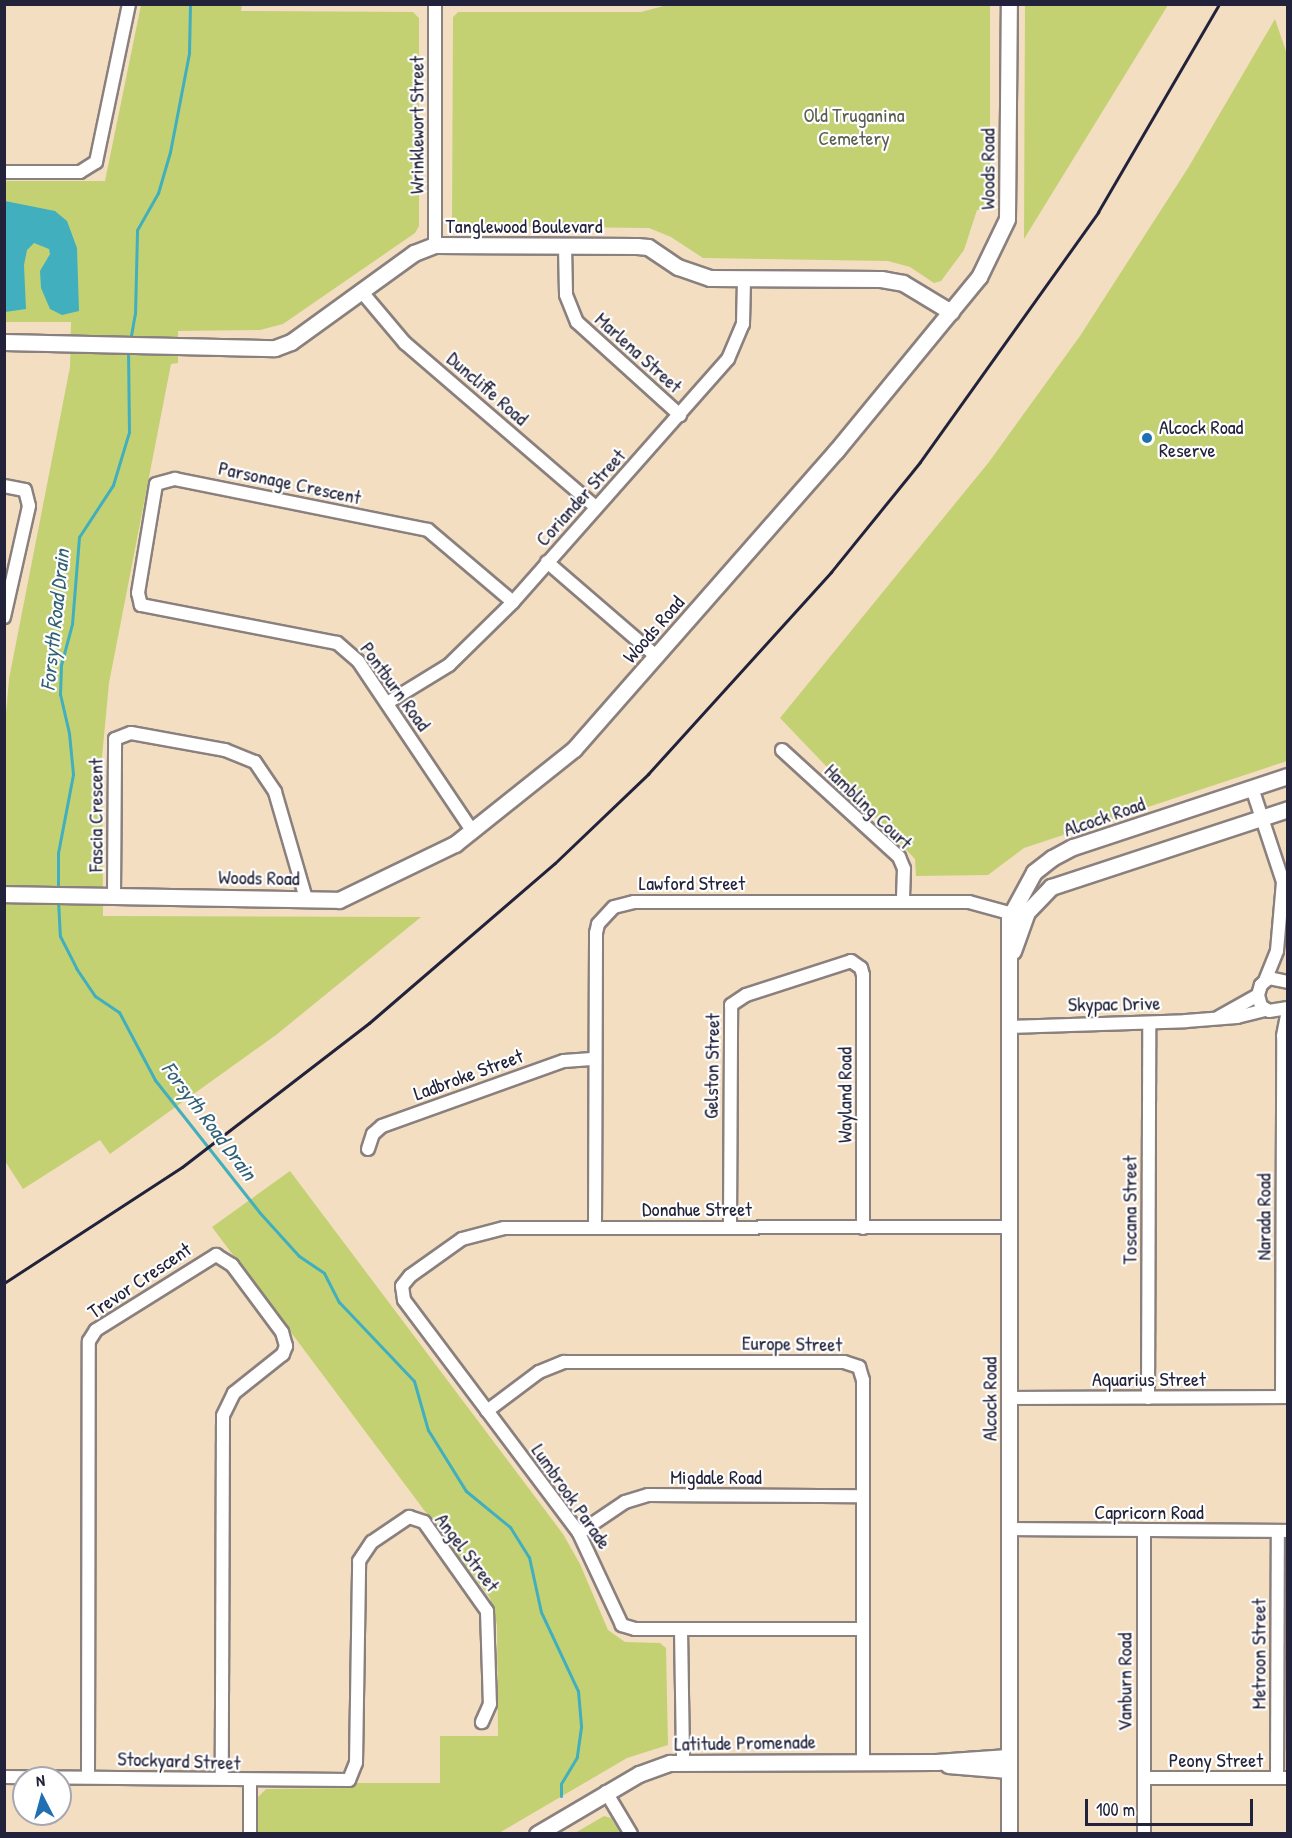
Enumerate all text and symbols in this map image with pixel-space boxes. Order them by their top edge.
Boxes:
street label: Wrinklewort Street [404,56,428,194]
park label: Old Truganina Cemetery [803,102,905,149]
street label: Woods Road [975,128,999,210]
street label: Tanglewood Boulevard [445,213,603,237]
street label: Marlena Street [591,307,687,397]
street label: Duncliffe Road [442,346,534,430]
place label: Alcock Road Reserve [1159,414,1243,461]
marker: Alcock Road Reserve [1140,431,1154,445]
street label: Coriander Street [530,443,630,551]
street label: Parsonage Crescent [216,455,364,509]
water label: Forsyth Road Drain [35,548,75,692]
street label: Woods Road [617,590,689,668]
street label: Pontburn Road [356,637,436,735]
street label: Fascia Crescent [83,758,107,872]
street label: Hambling Court [820,758,918,854]
street label: Alcock Road [1060,791,1148,841]
street label: Woods Road [218,864,300,890]
street label: Lawford Street [639,870,745,894]
street label: Skypac Drive [1068,990,1160,1016]
street label: Gelston Street [698,1013,724,1119]
street label: Ladbroke Street [410,1043,526,1105]
street label: Wayland Road [832,1047,856,1143]
water label: Forsyth Road Drain [156,1057,262,1185]
street label: Toscana Street [1117,1156,1141,1264]
street label: Narada Road [1251,1173,1275,1261]
street label: Donahue Street [642,1196,752,1220]
street label: Trevor Crescent [83,1237,195,1323]
street label: Europe Street [742,1330,842,1356]
street label: Alcock Road [977,1357,1001,1441]
street label: Aquarius Street [1092,1366,1206,1390]
street label: Lumbrook Parade [527,1439,617,1553]
street label: Migdale Road [670,1464,762,1488]
street label: Capricorn Road [1094,1499,1204,1523]
street label: Angel Street [431,1508,505,1596]
street label: Metroon Street [1246,1599,1270,1709]
street label: Vanburn Road [1112,1633,1136,1731]
street label: Latitude Promenade [674,1729,816,1755]
street label: Stockyard Street [117,1746,241,1774]
street label: Peony Street [1169,1747,1263,1771]
north arrow [12,1766,72,1826]
text: N [35,1769,46,1791]
scale bar [1088,1787,1256,1825]
text: 100 m [1096,1797,1135,1822]

